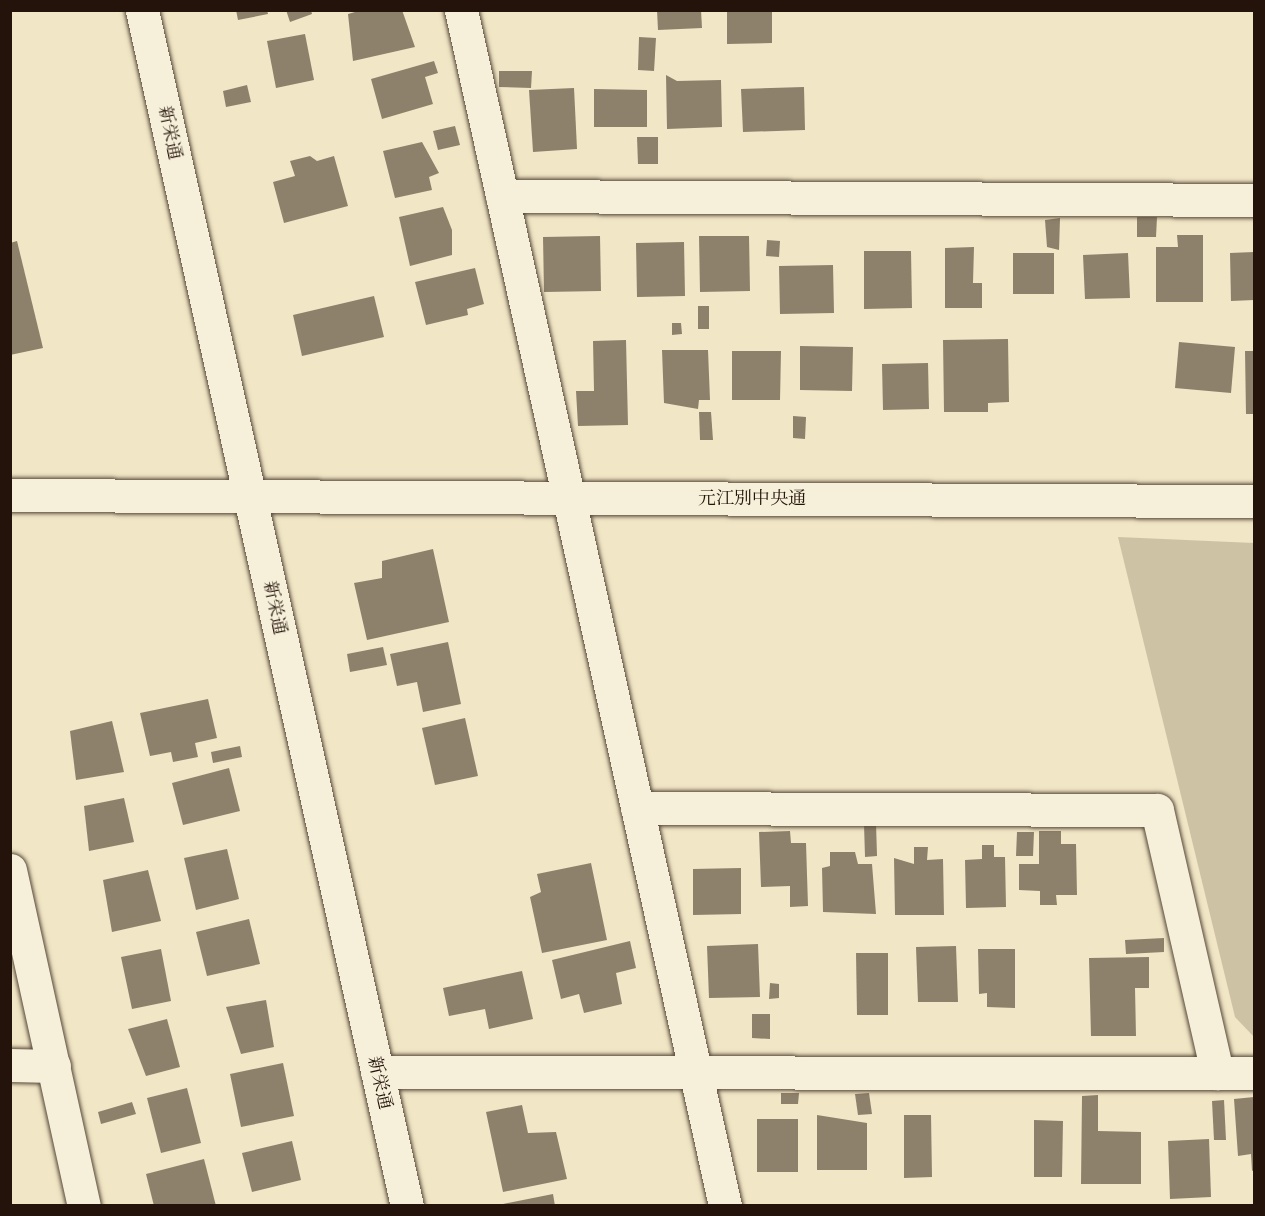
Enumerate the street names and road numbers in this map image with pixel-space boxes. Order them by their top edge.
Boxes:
street label: 新栄通 [153,104,185,162]
street label: 元江別中央通 [698,488,806,510]
street label: 新栄通 [258,579,290,637]
street label: 新栄通 [362,1054,396,1112]

